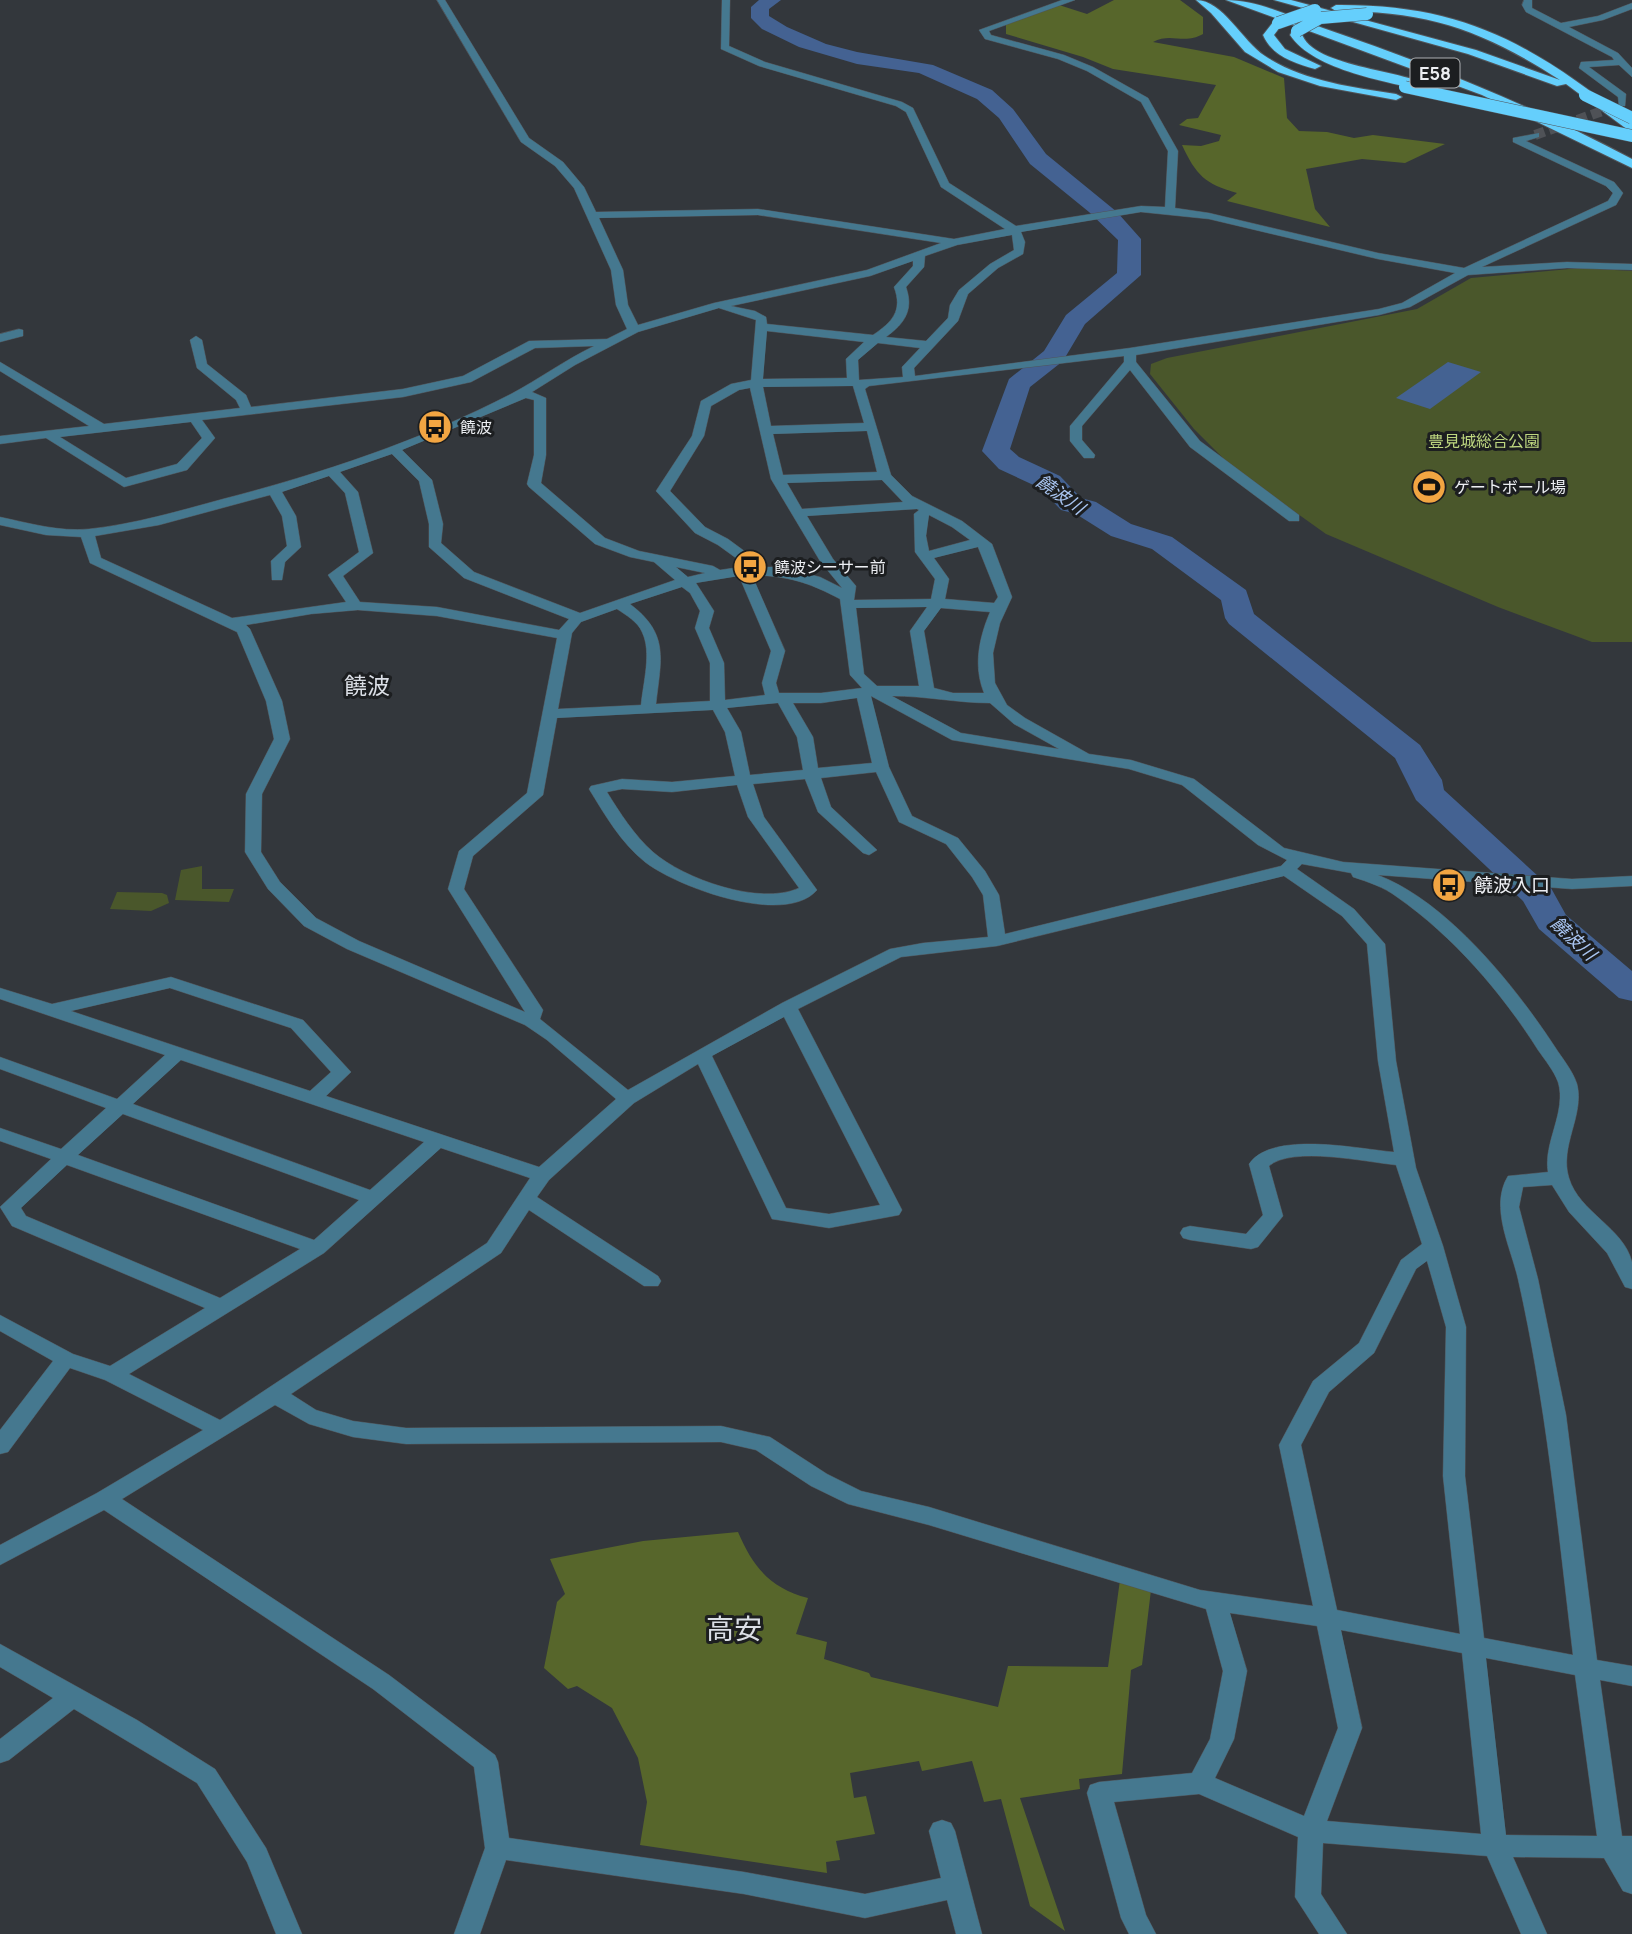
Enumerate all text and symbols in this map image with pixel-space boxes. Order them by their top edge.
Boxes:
road number: E58 [1410,58,1460,88]
bus stop icon: 饒波 [416,408,454,446]
place label: 饒波 [460,416,492,438]
park label: 豊見城総合公園 [1428,430,1540,452]
sports icon: ゲートボール場 [1410,468,1448,506]
water label: 饒波川 [1032,469,1092,520]
place label: ゲートボール場 [1454,476,1566,498]
bus stop icon: 饒波シーサー前 [731,548,769,586]
place label: 饒波シーサー前 [774,556,886,578]
district label: 饒波 [344,669,390,701]
bus stop icon: 饒波入口 [1430,866,1468,904]
place label: 饒波入口 [1474,872,1550,898]
water label: 饒波川 [1546,911,1603,967]
district label: 高安 [706,1609,762,1647]

